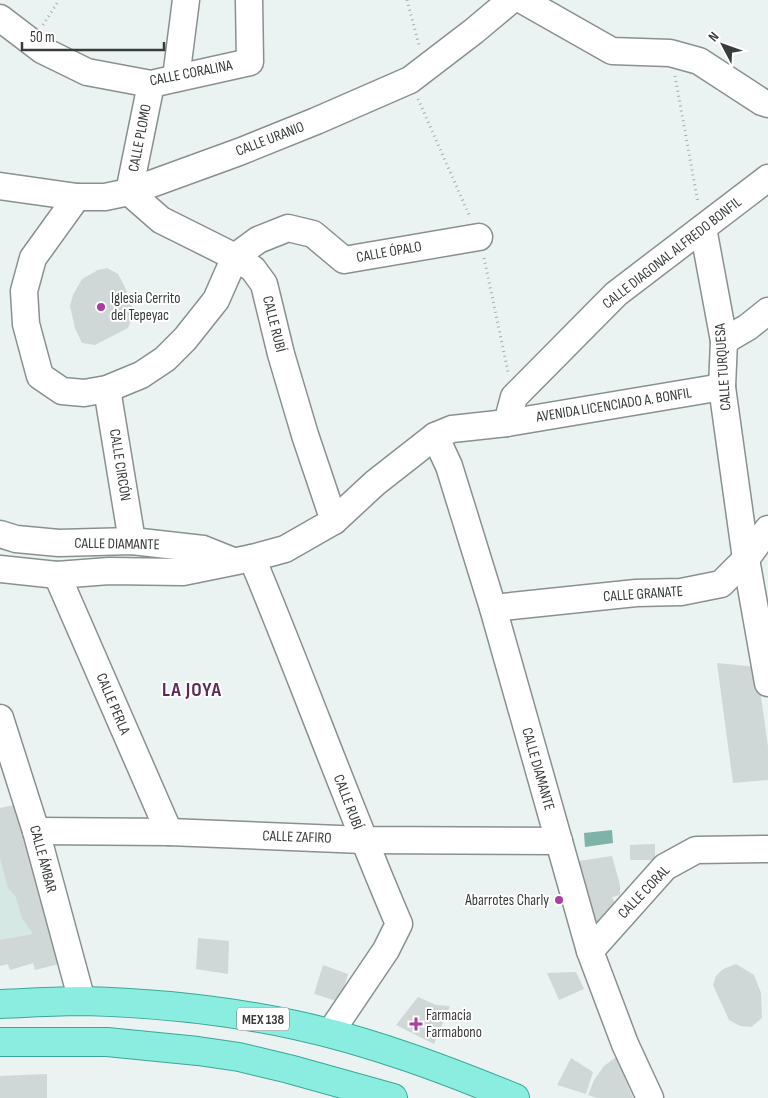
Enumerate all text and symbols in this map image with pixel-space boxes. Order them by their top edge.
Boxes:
scale bar [22,20,165,52]
north arrow [698,20,748,70]
text: 50 m [30,28,55,47]
text: N [705,28,722,45]
street label: CALLE CORALINA [148,56,235,90]
street label: CALLE PLOMO [124,102,156,174]
street label: CALLE URANIO [233,117,307,161]
street label: CALLE DIAGONAL ALFREDO BONFIL [599,192,746,313]
street label: CALLE ÓPALO [355,237,423,267]
place label: Iglesia Cerrito del Tepeyac [111,289,180,325]
street label: CALLE RUBÍ [258,294,290,354]
marker: Iglesia Cerrito del Tepeyac [95,301,107,313]
street label: CALLE TURQUESA [710,322,736,411]
street label: AVENIDA LICENCIADO A. BONFIL [534,383,694,427]
street label: CALLE CIRCÓN [105,428,135,502]
street label: CALLE DIAMANTE [74,534,160,554]
street label: CALLE GRANATE [603,582,683,606]
street label: CALLE PERLA [92,670,135,738]
district label: LA JOYA [162,678,222,702]
street label: CALLE DIAMANTE [517,725,559,813]
street label: CALLE RUBÍ [329,772,367,832]
street label: CALLE ÁMBAR [25,823,61,895]
street label: CALLE ZAFIRO [262,826,332,848]
street label: CALLE CORAL [614,861,674,923]
place label: Abarrotes Charly [464,891,549,910]
marker: Abarrotes Charly [553,894,565,906]
place label: Farmacia Farmabono [426,1006,482,1042]
road number: MEX 138 [237,1008,289,1030]
marker: Farmacia Farmabono [410,1018,422,1030]

